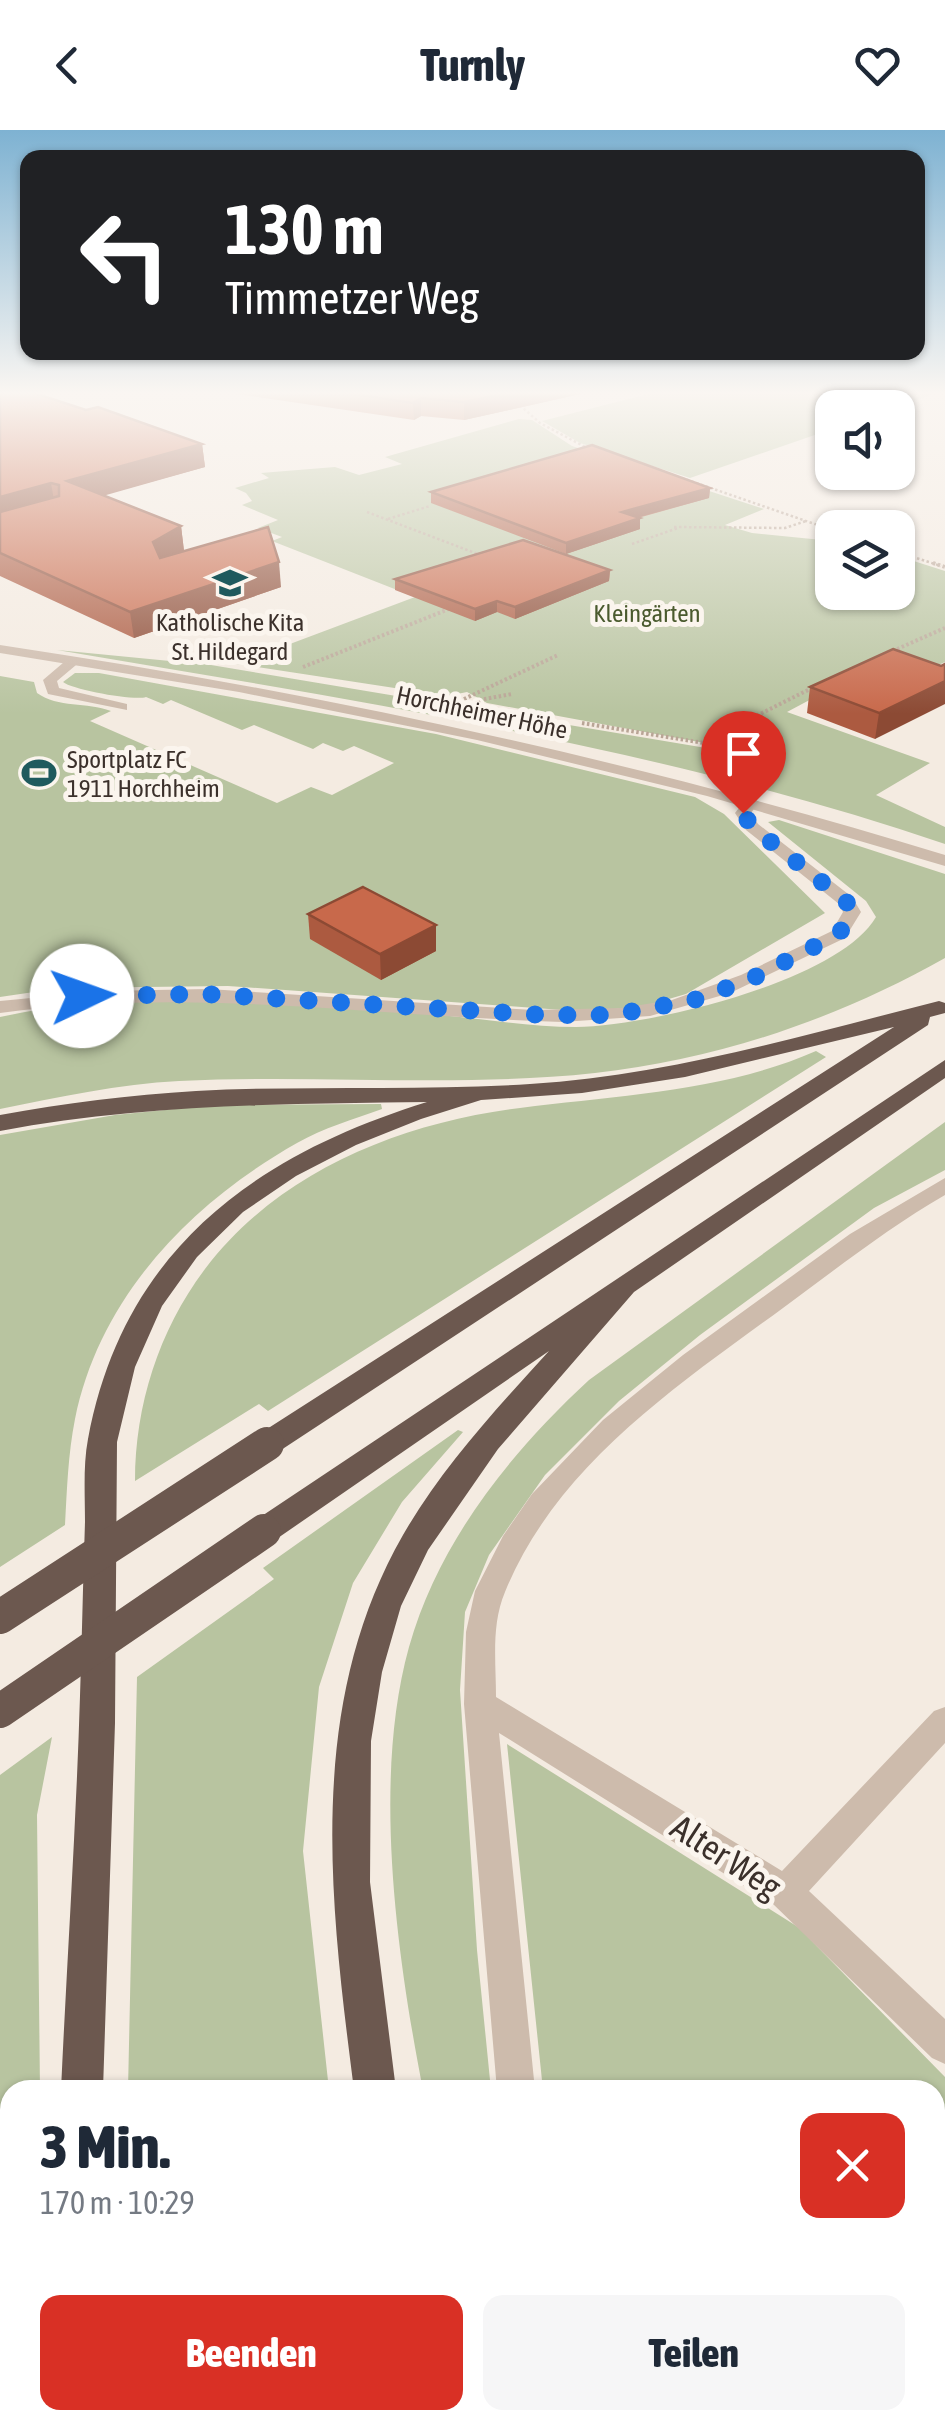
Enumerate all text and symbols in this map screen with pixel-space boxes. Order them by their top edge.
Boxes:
icon: back [40,38,95,93]
icon: heart [850,38,905,93]
text: Turnly [420,39,525,91]
text: 130 m [225,189,384,269]
icon: left [60,190,190,320]
text: Timmetzer Weg [225,272,479,324]
map controls [815,390,915,610]
button: sound [815,390,915,490]
button: layers [815,510,915,610]
school or university icon: Katholische Kita St. Hildegard [211,564,249,602]
park label: Kleingärten [593,599,701,627]
place label: Katholische Kita St. Hildegard [156,608,304,665]
street label: Horchheimer Höhe [394,680,570,744]
pin [701,711,786,814]
icon: arrive [716,726,771,781]
place label: Sportplatz FC 1911 Horchheim [67,745,220,802]
sports icon: Sportplatz FC 1911 Horchheim [20,754,58,792]
position arrow [30,944,134,1048]
street label: Alter Weg [664,1806,789,1906]
text: 3 Min. [40,2112,170,2181]
button: close [800,2113,905,2218]
text: 170 m · 10:29 [40,2184,195,2221]
button: Beenden [40,2295,463,2410]
button: Teilen [483,2295,905,2410]

